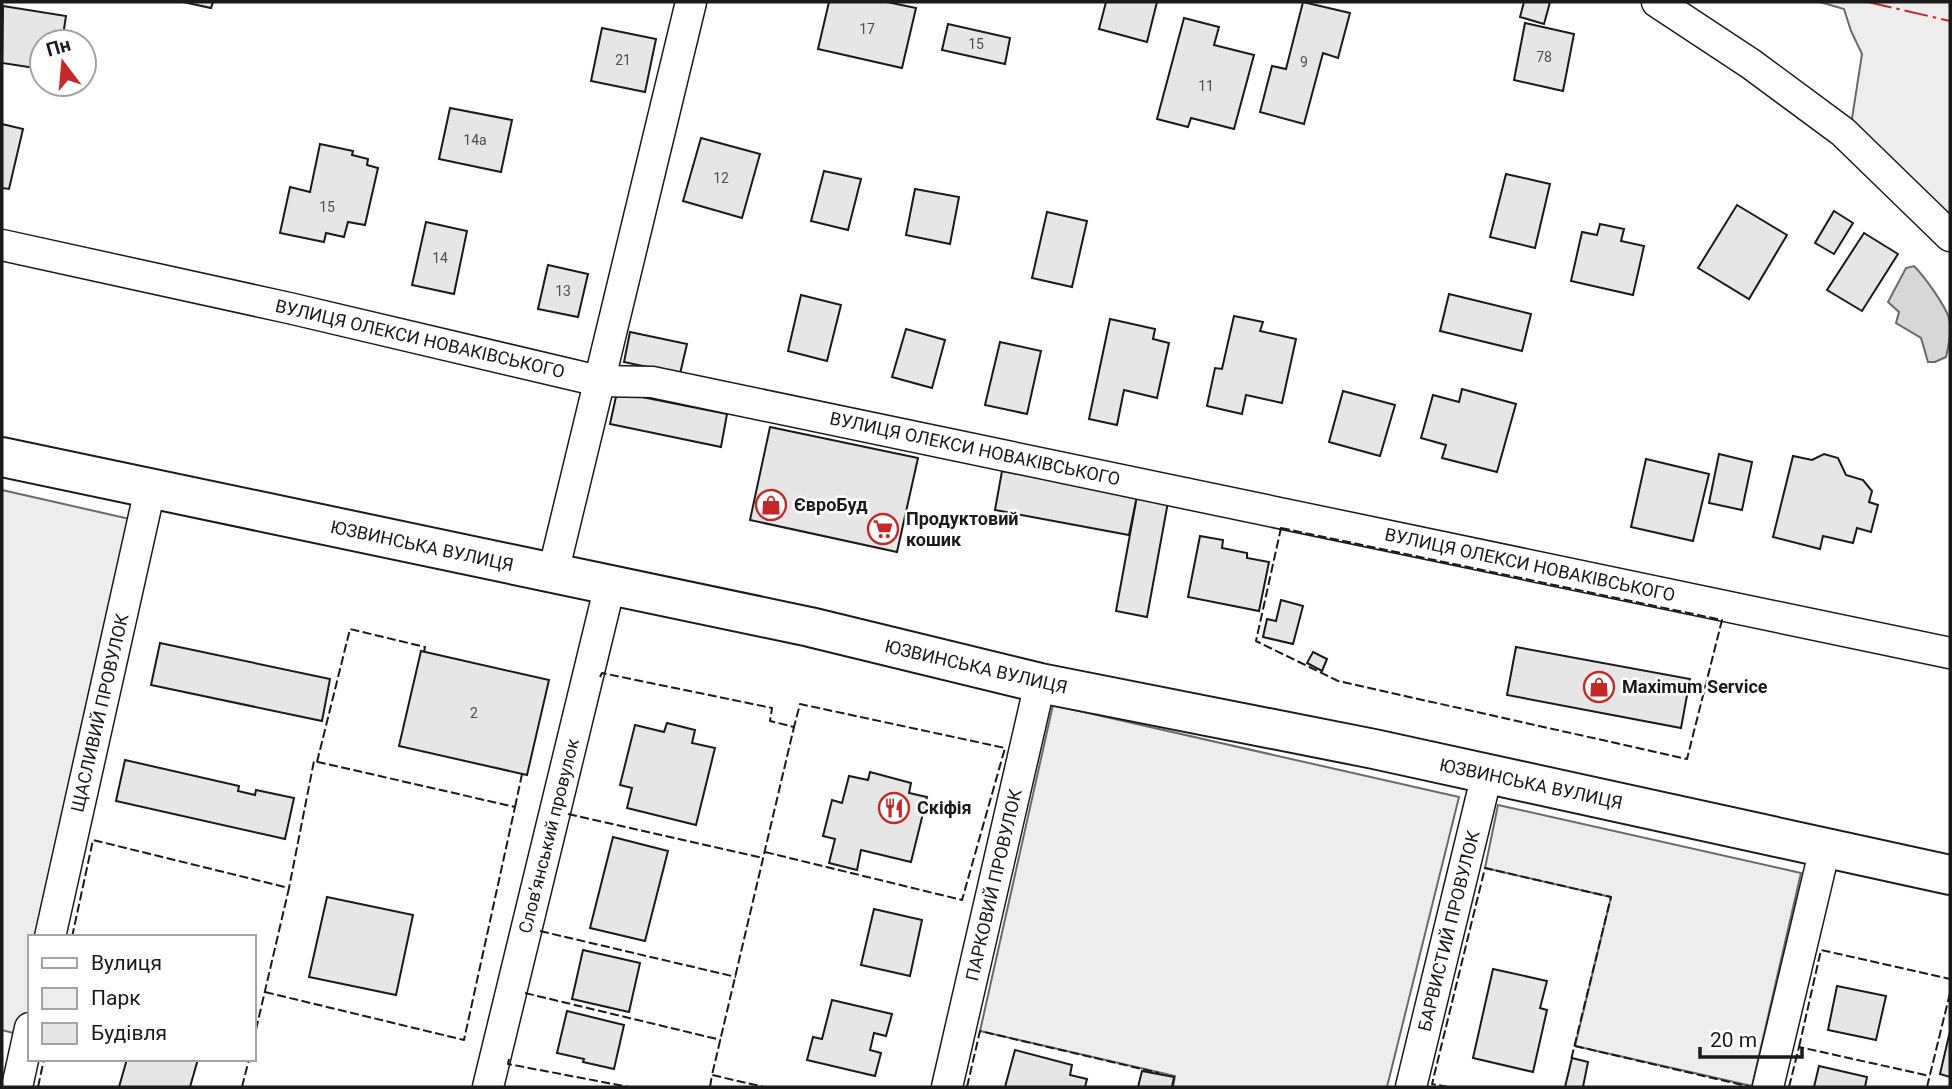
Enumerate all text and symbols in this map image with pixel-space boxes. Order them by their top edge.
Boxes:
house number: 17 [859,21,875,37]
north arrow [28,28,98,98]
text: Пн [44,33,73,62]
house number: 15 [968,36,984,52]
house number: 78 [1536,49,1552,65]
house number: 21 [615,52,631,68]
house number: 9 [1300,54,1308,70]
house number: 11 [1198,78,1214,94]
house number: 14а [463,132,487,148]
house number: 12 [713,170,729,186]
house number: 15 [319,199,335,215]
house number: 14 [432,250,448,266]
house number: 13 [555,283,571,299]
street label: ВУЛИЦЯ ОЛЕКСИ НОВАКІВСЬКОГО [273,295,567,382]
street label: ВУЛИЦЯ ОЛЕКСИ НОВАКІВСЬКОГО [828,407,1122,490]
shop icon: ЄвроБуд [754,488,788,522]
place label: ЄвроБуд [794,494,868,515]
place label: Продуктовий кошик [906,508,1019,550]
supermarket icon: Продуктовий кошик [866,512,900,546]
street label: ЮЗВИНСЬКА ВУЛИЦЯ [329,516,516,575]
street label: ВУЛИЦЯ ОЛЕКСИ НОВАКІВСЬКОГО [1383,523,1677,606]
street label: ЩАСЛИВИЙ ПРОВУЛОК [66,611,133,814]
street label: ЮЗВИНСЬКА ВУЛИЦЯ [883,635,1069,698]
shop icon: Maximum Service [1582,670,1616,704]
place label: Maximum Service [1622,676,1768,697]
house number: 2 [470,705,478,721]
street label: Словʼянський провулок [514,736,583,936]
street label: ЮЗВИНСЬКА ВУЛИЦЯ [1438,754,1625,813]
street label: ПАРКОВИЙ ПРОВУЛОК [961,787,1026,983]
restaurant icon: Скіфія [877,791,911,825]
place label: Скіфія [917,797,972,818]
street label: БАРВИСТИЙ ПРОВУЛОК [1413,828,1484,1033]
legend [28,935,256,1061]
text: Вулиця [91,951,162,975]
text: Парк [91,986,141,1010]
scale bar [1700,1016,1801,1060]
text: Будівля [91,1021,167,1045]
text: 20 m [1710,1028,1757,1052]

